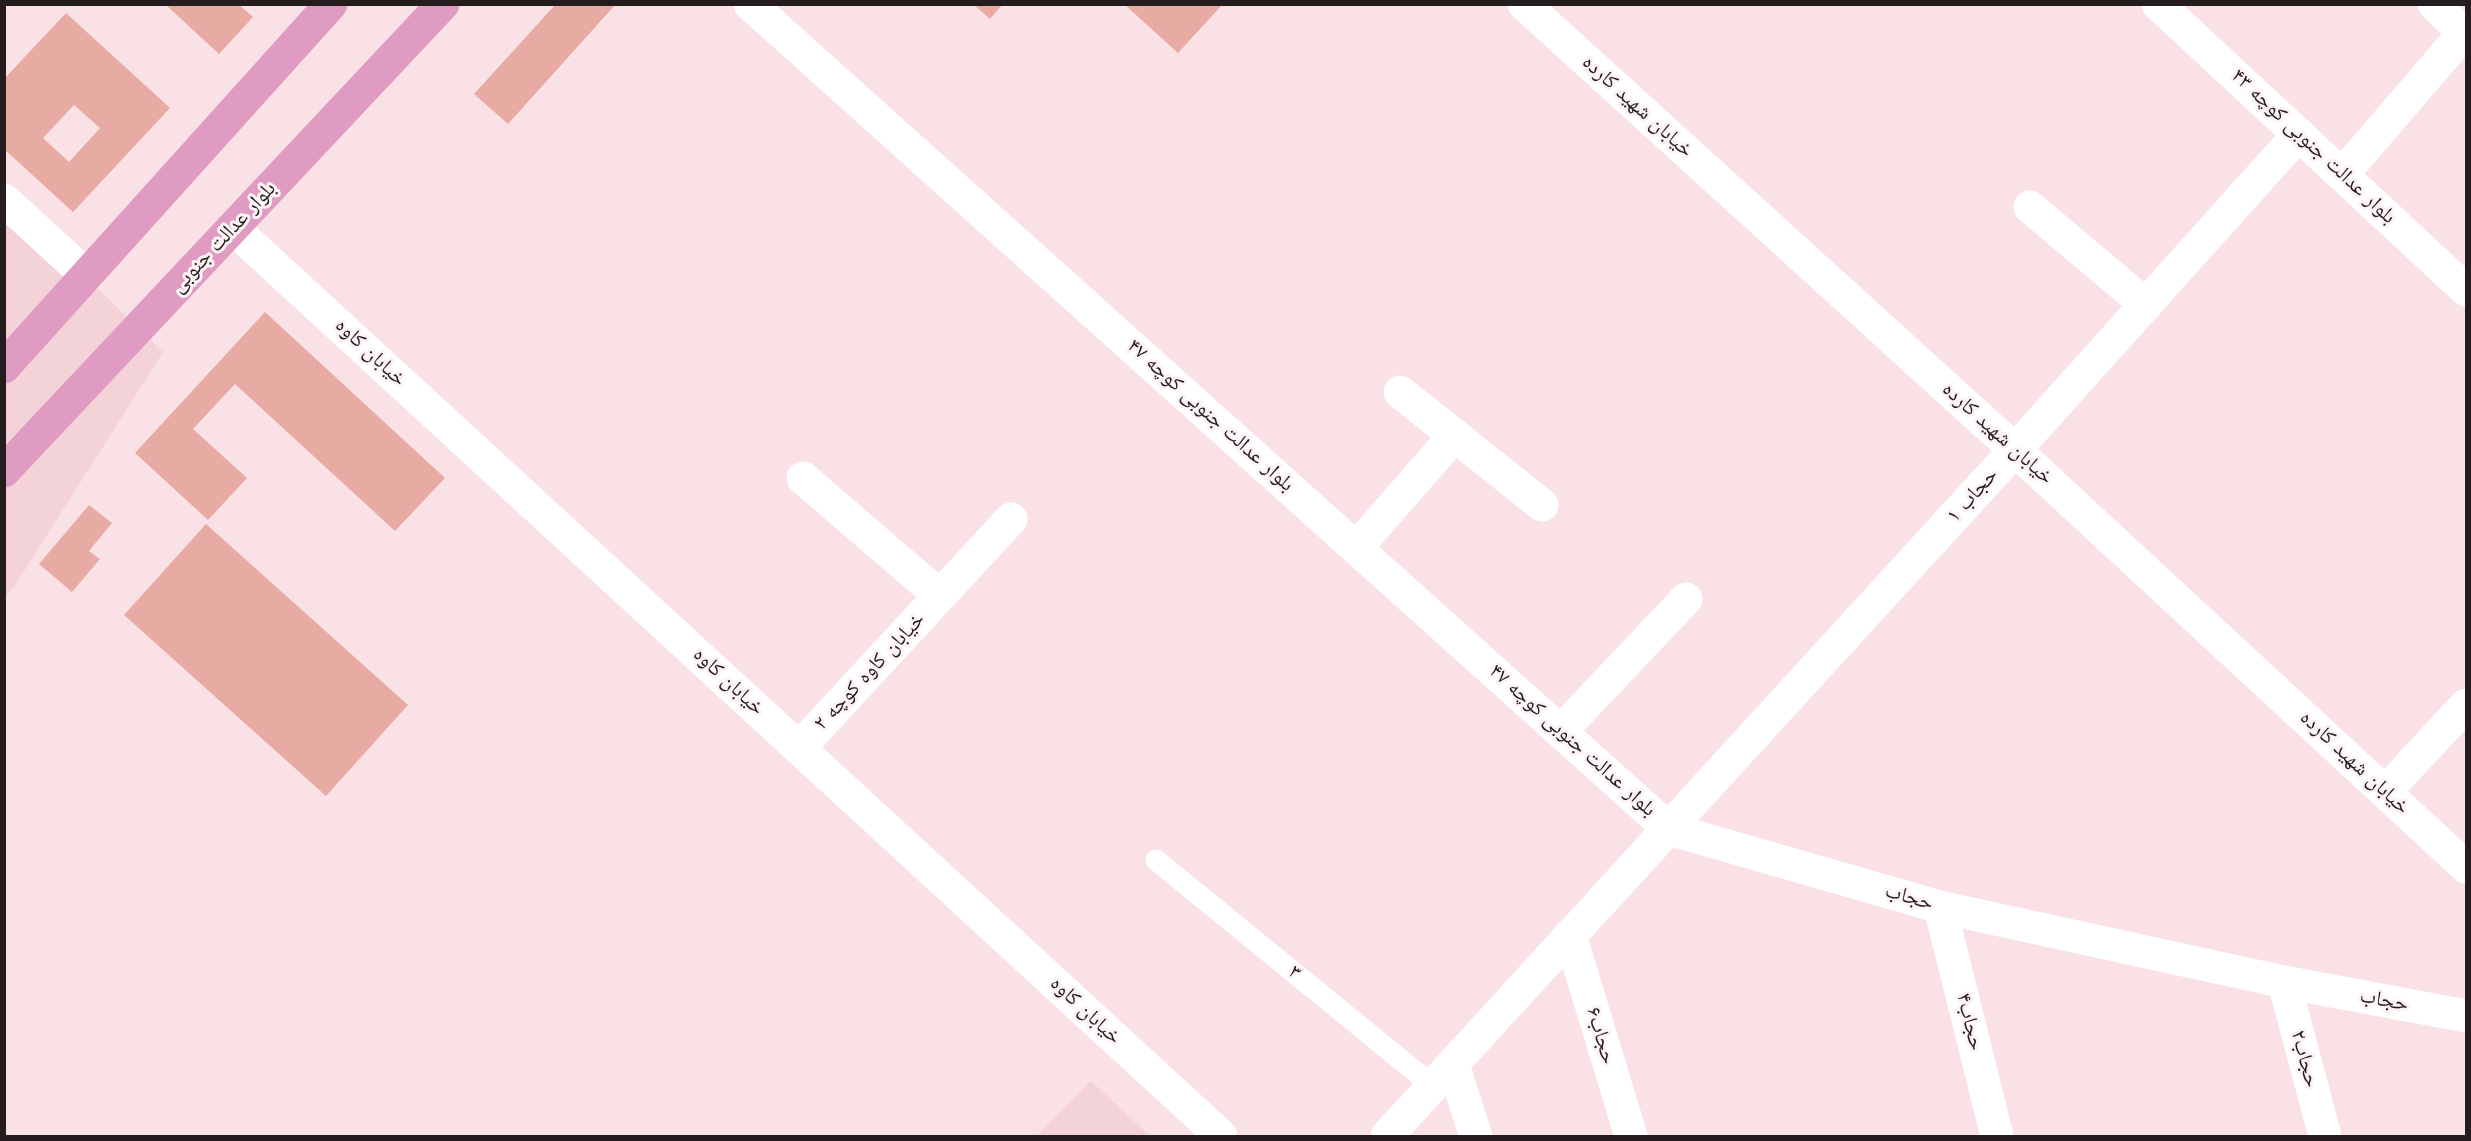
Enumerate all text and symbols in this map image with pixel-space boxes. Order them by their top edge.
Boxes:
street label: خیابان شهید کارده [1576,50,1698,164]
street label: بلوار عدالت جنوبی کوچه ۴۳ [2225,64,2401,230]
street label: بلوار عدالت جنوبی [166,177,282,299]
street label: خیابان کاوه [329,314,411,392]
street label: بلوار عدالت جنوبی کوچه ۴۷ [1121,334,1299,498]
street label: خیابان شهید کارده [1936,377,2058,491]
street label: حجاب ۱ [1942,464,2004,528]
street label: خیابان کاوه کوچه ۲ [809,608,931,736]
street label: خیابان کاوه [687,643,769,721]
street label: بلوار عدالت جنوبی کوچه ۴۷ [1483,659,1661,823]
street label: خیابان شهید کارده [2294,706,2414,820]
street label: حجاب [1882,879,1936,917]
street label: ۳ [1282,960,1306,986]
street label: خیابان کاوه [1044,972,1126,1050]
street label: حجاب [2358,984,2410,1018]
street label: حجاب۴ [1950,991,1988,1053]
street label: حجاب۶ [1579,1004,1621,1068]
street label: حجاب۲ [2284,1028,2324,1090]

